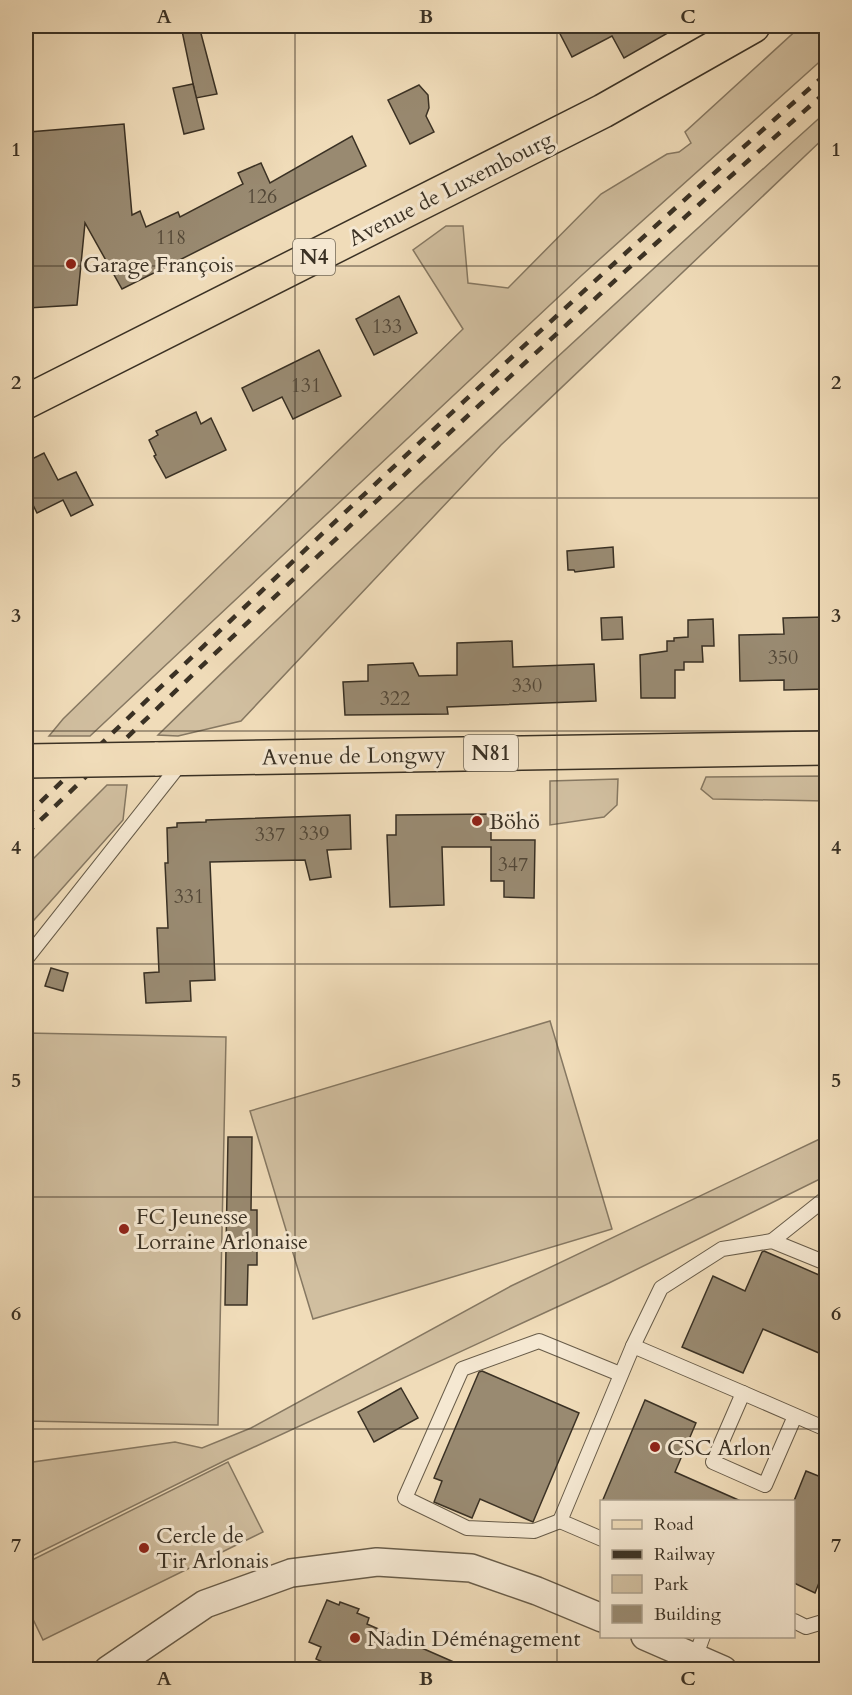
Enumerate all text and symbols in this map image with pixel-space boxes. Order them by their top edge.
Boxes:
text: A [156,3,172,30]
text: B [419,3,433,30]
text: C [680,3,696,30]
street label: Avenue de Luxembourg [343,124,558,254]
text: 1 [11,136,21,163]
text: 1 [831,136,841,163]
house number: 126 [247,183,277,210]
house number: 118 [156,224,186,251]
road number: N4 [293,239,335,275]
place label: Garage François [83,250,234,280]
marker: Garage François [64,257,78,271]
house number: 133 [372,313,402,340]
text: 2 [11,369,21,396]
text: 2 [831,369,841,396]
house number: 131 [291,372,321,399]
text: 3 [11,602,21,629]
text: 3 [831,602,841,629]
house number: 350 [768,644,798,671]
house number: 330 [512,672,542,699]
house number: 322 [380,685,410,712]
road number: N81 [464,735,518,771]
street label: Avenue de Longwy [262,739,447,773]
place label: Böhö [489,807,540,837]
marker: Böhö [470,814,484,828]
house number: 339 [299,820,329,847]
house number: 337 [255,821,285,848]
text: 4 [11,834,21,861]
text: 4 [831,834,841,861]
house number: 347 [498,851,528,878]
house number: 331 [174,883,204,910]
text: 5 [11,1067,21,1094]
text: 5 [831,1067,841,1094]
place label: FC Jeunesse Lorraine Arlonaise [136,1202,308,1257]
marker: FC Jeunesse Lorraine Arlonaise [117,1222,131,1236]
text: 6 [11,1300,21,1327]
text: 6 [831,1300,841,1327]
place label: CSC Arlon [667,1433,772,1463]
marker: CSC Arlon [648,1440,662,1454]
legend [600,1500,795,1638]
text: Road [654,1512,694,1537]
place label: Cercle de Tir Arlonais [156,1521,269,1576]
text: 7 [11,1532,21,1559]
text: 7 [831,1532,841,1559]
marker: Cercle de Tir Arlonais [137,1541,151,1555]
text: Railway [654,1542,716,1567]
text: Park [654,1572,689,1597]
text: Building [654,1602,722,1627]
place label: Nadin Déménagement [367,1624,580,1654]
marker: Nadin Déménagement [348,1631,362,1645]
text: A [156,1665,172,1692]
text: B [419,1665,433,1692]
text: C [680,1665,696,1692]

